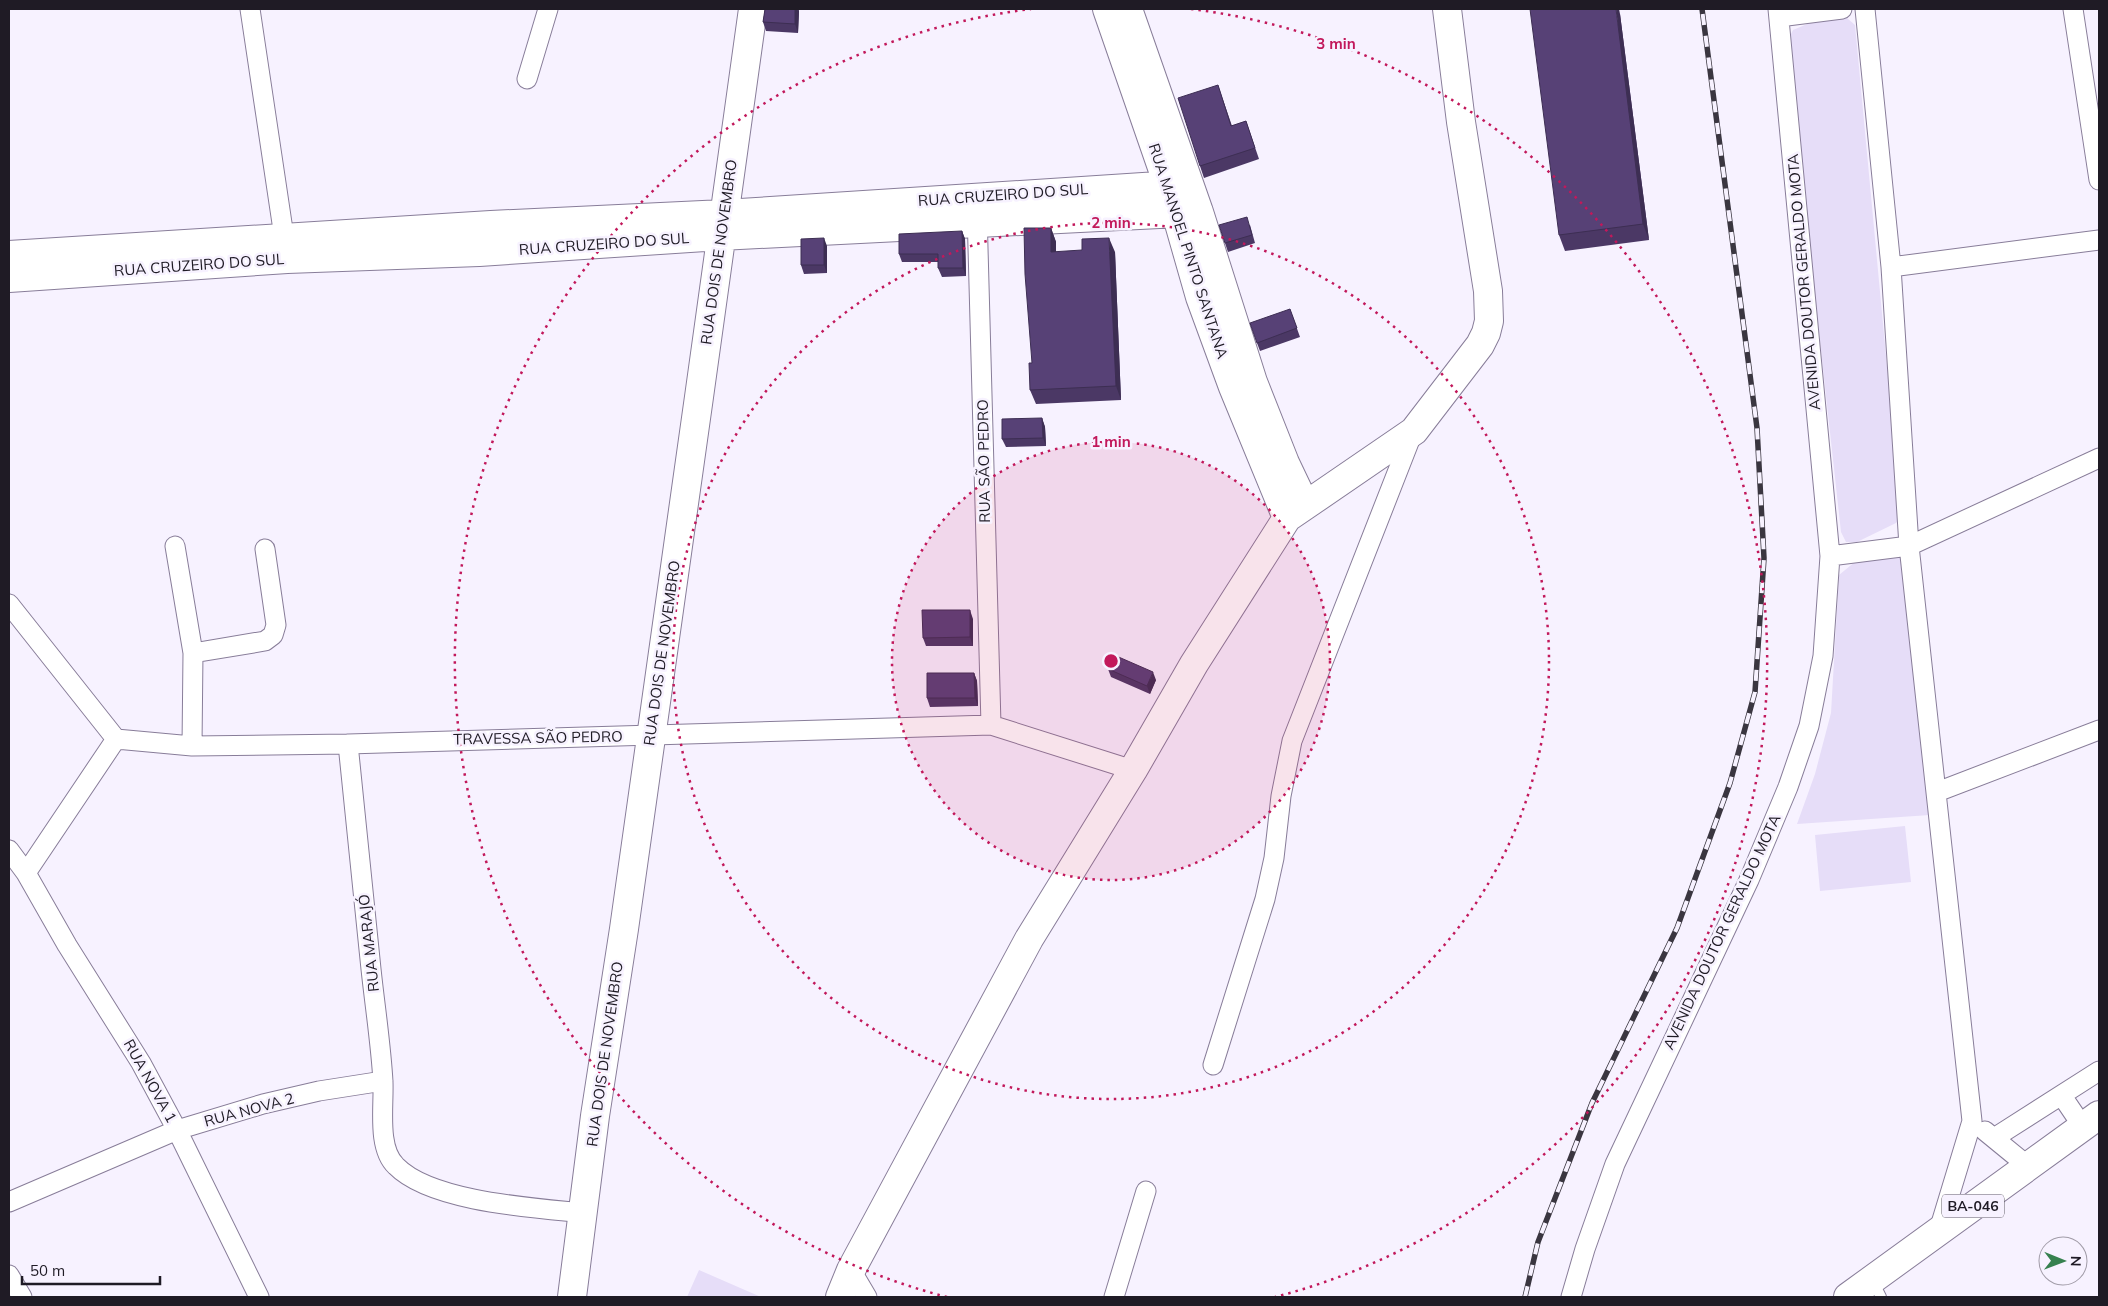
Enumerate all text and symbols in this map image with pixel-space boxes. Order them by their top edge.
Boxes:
text: 3 min [1316,34,1356,53]
street label: RUA MANOEL PINTO SANTANA [1145,141,1232,361]
street label: AVENIDA DOUTOR GERALDO MOTA [1783,153,1824,411]
street label: RUA DOIS DE NOVEMBRO [696,158,741,346]
street label: RUA CRUZEIRO DO SUL [917,179,1089,210]
text: 2 min [1091,213,1131,232]
street label: RUA CRUZEIRO DO SUL [518,228,690,259]
street label: RUA CRUZEIRO DO SUL [113,249,285,280]
street label: RUA SÃO PEDRO [973,399,994,523]
text: 1 min [1091,432,1131,451]
street label: RUA DOIS DE NOVEMBRO [639,559,684,747]
centre of rings [1102,652,1120,670]
street label: TRAVESSA SÃO PEDRO [453,727,623,748]
street label: AVENIDA DOUTOR GERALDO MOTA [1659,811,1785,1052]
street label: RUA MARAJÓ [354,893,383,993]
street label: RUA DOIS DE NOVEMBRO [582,960,627,1148]
street label: RUA NOVA 1 [120,1036,181,1126]
street label: RUA NOVA 2 [202,1088,296,1131]
road number: BA-046 [1942,1194,2004,1218]
north arrow [2038,1236,2088,1286]
scale bar [22,1254,160,1286]
text: N [2067,1256,2085,1267]
text: 50 m [30,1261,65,1280]

